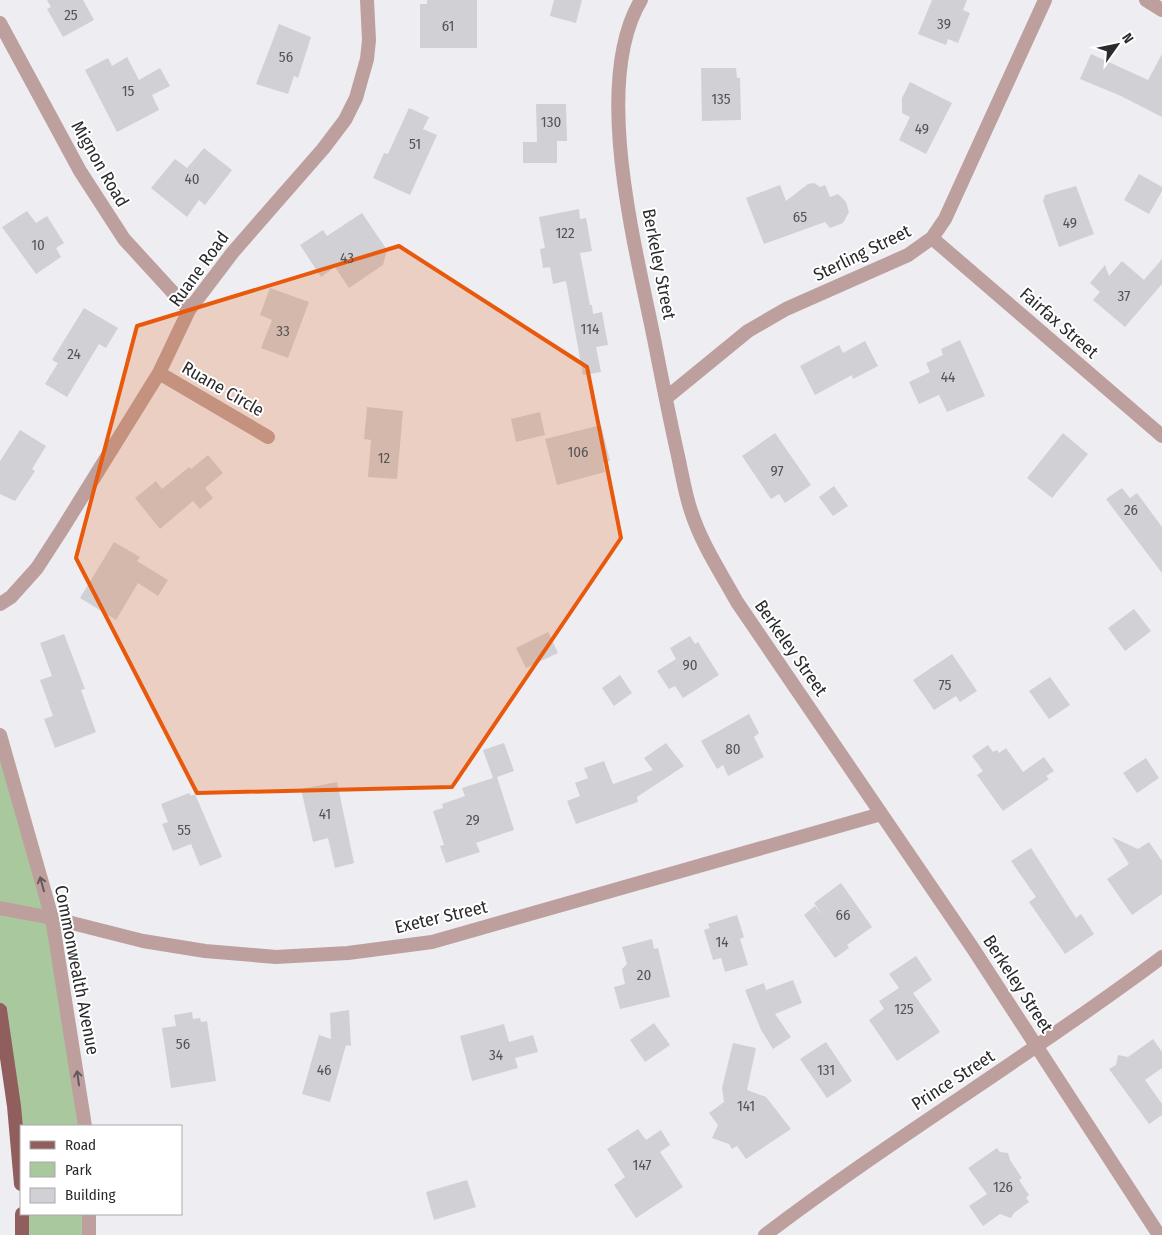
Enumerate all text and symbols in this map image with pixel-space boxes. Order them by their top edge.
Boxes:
house number: 25 [64,6,78,24]
house number: 39 [937,15,951,33]
house number: 61 [442,17,454,35]
north arrow [1092,20,1142,70]
text: N [1118,30,1137,46]
house number: 56 [279,48,293,66]
house number: 15 [122,82,134,100]
house number: 135 [711,90,731,108]
house number: 130 [541,113,561,131]
street label: Mignon Road [67,117,133,211]
house number: 49 [915,120,929,138]
house number: 51 [409,135,421,153]
house number: 40 [184,170,200,188]
street label: Berkeley Street [638,207,681,321]
house number: 65 [793,208,807,226]
house number: 49 [1063,214,1077,232]
street label: Sterling Street [810,220,914,286]
house number: 122 [555,224,575,242]
street label: Ruane Road [164,227,234,311]
house number: 10 [31,236,45,254]
house number: 43 [340,249,354,267]
street label: Fairfax Street [1015,283,1103,363]
house number: 37 [1118,287,1130,305]
house number: 114 [581,320,599,338]
house number: 33 [276,322,290,340]
house number: 24 [67,345,81,363]
street label: Ruane Circle [178,357,268,421]
house number: 44 [941,368,955,386]
house number: 106 [567,443,589,461]
house number: 12 [378,449,391,467]
house number: 97 [770,462,784,480]
house number: 26 [1124,501,1138,519]
street label: Berkeley Street [750,596,832,700]
house number: 90 [682,656,698,674]
house number: 75 [939,676,951,694]
house number: 80 [725,740,741,758]
house number: 41 [319,805,331,823]
house number: 29 [466,811,480,829]
house number: 55 [177,821,191,839]
one-way arrow [37,876,47,892]
street label: Commonwealth Avenue [50,883,104,1057]
street label: Exeter Street [393,896,490,938]
house number: 66 [836,906,850,924]
street label: Berkeley Street [978,931,1058,1037]
house number: 14 [715,933,729,951]
house number: 20 [637,966,651,984]
house number: 125 [894,1000,914,1018]
house number: 56 [176,1035,190,1053]
street label: Prince Street [908,1045,999,1115]
house number: 34 [489,1046,503,1064]
house number: 46 [317,1061,331,1079]
house number: 131 [817,1061,835,1079]
one-way arrow [73,1070,83,1086]
house number: 141 [737,1097,755,1115]
legend [20,1125,182,1215]
text: Road [65,1136,96,1154]
house number: 147 [633,1156,651,1174]
text: Park [65,1161,92,1179]
house number: 126 [993,1178,1013,1196]
text: Building [65,1186,116,1204]

